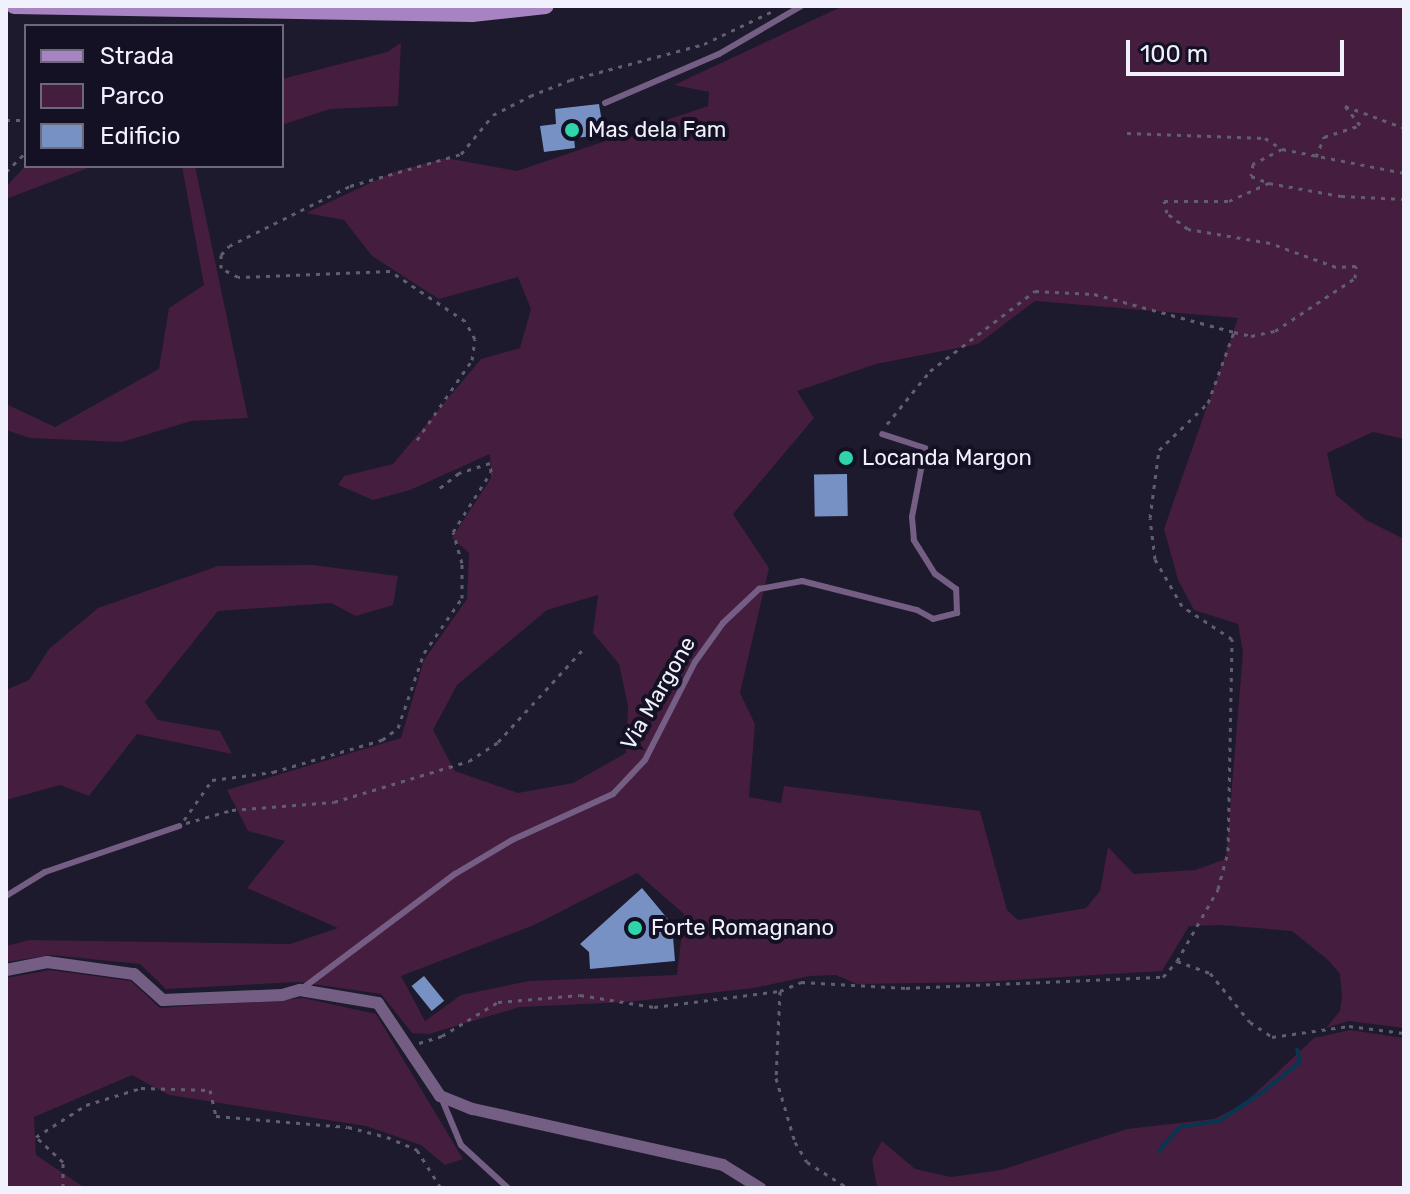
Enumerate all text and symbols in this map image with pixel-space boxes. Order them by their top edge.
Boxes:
legend [24,24,284,168]
scale bar [1130,24,1348,74]
text: 100 m [1140,40,1208,68]
text: Strada [100,42,174,70]
text: Parco [100,82,164,110]
place label: Mas dela Fam [588,117,726,143]
marker: Mas dela Fam [563,121,581,139]
text: Edificio [100,122,181,150]
place label: Locanda Margon [862,445,1032,471]
marker: Locanda Margon [837,449,855,467]
street label: Via Margone [615,632,701,754]
place label: Forte Romagnano [651,915,834,941]
marker: Forte Romagnano [626,919,644,937]

